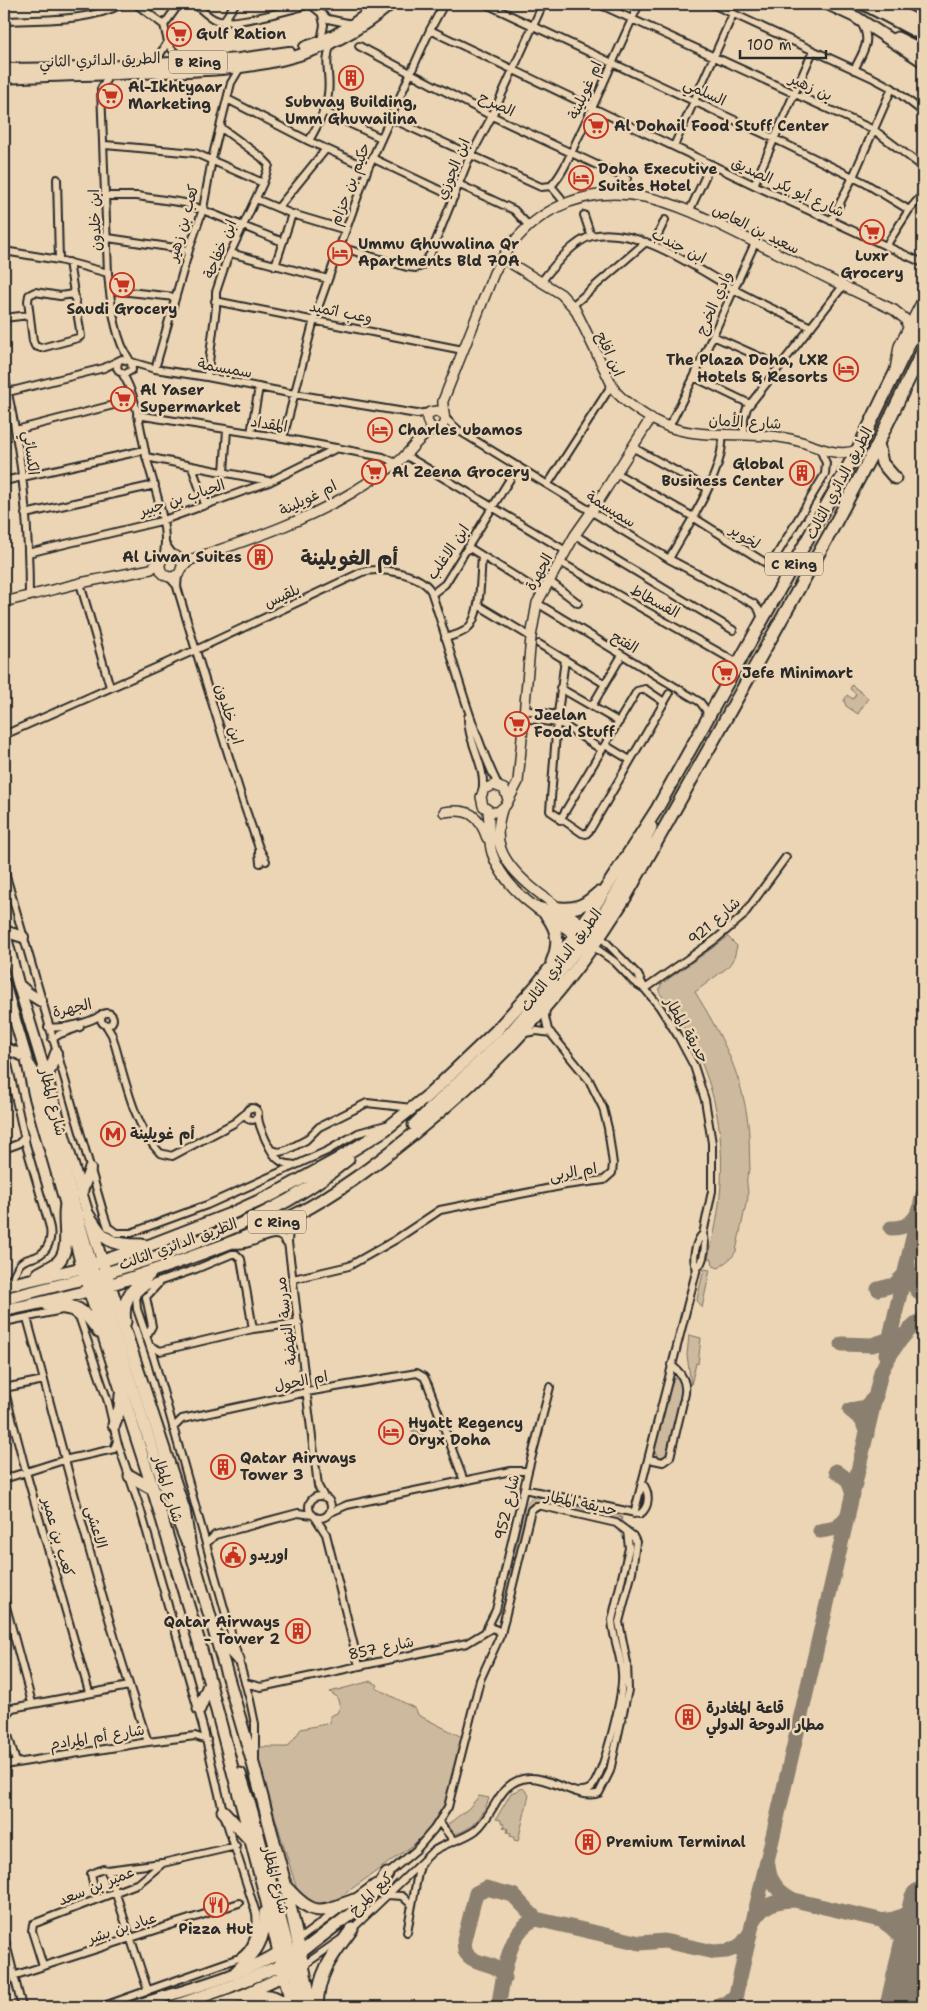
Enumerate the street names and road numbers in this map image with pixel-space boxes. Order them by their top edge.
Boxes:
street label: الطريق الدائري الثاني [39,48,161,75]
road number: B Ring [169,51,227,74]
street label: ام غويلينة [563,58,608,123]
street label: بن زهير [784,67,836,106]
street label: السلمي [679,73,729,113]
street label: الصرح [476,87,518,121]
street label: ابن الجوزي [431,135,476,203]
street label: حكيم بن حزام [325,140,377,229]
street label: شارع أبو بكر الصديق [728,152,848,222]
street label: كعب بن زهير [162,182,204,266]
street label: ابن خلدون [84,189,106,251]
street label: سعيد بن العاص [709,199,803,259]
street label: ابن خفاجة [199,216,241,282]
street label: ابن جندب [648,224,710,268]
street label: وادي الخرج [691,268,738,339]
street label: وعب اثميد [308,296,374,328]
street label: ابن افلح [591,328,629,380]
street label: سميسمة [196,353,254,383]
street label: شارع الأمان [708,410,782,434]
street label: المقداد [249,411,289,437]
street label: الطريق الدائري الثالث [801,423,878,543]
street label: الكسائي [15,430,44,477]
street label: الحباب بن جبير [134,475,228,522]
street label: ام غويلينة [276,476,341,521]
street label: سميسمة [582,486,640,532]
street label: لخوير [725,519,764,554]
street label: ابن الاغلب [422,520,474,584]
street label: الجهرة [521,550,557,594]
road number: C Ring [765,552,823,576]
street label: بلقيس [261,579,303,613]
street label: الفسطاط [627,579,683,623]
street label: الفتح [608,626,642,658]
street label: ابن خلدون [210,681,248,747]
street label: شارع 921 [684,893,744,949]
street label: الطريق الدائري الثالث [515,904,607,1016]
street label: حديقة المطار [660,992,714,1067]
street label: الجهرة [50,994,94,1022]
street label: شارع المطار [35,1065,71,1138]
street label: ام الربى [548,1158,599,1187]
road number: C Ring [248,1210,306,1234]
street label: الطريق الدائري الثالث [116,1213,240,1276]
street label: مدرسة النهضة [271,1276,301,1366]
street label: ام الحول [272,1366,330,1397]
street label: شارع المطار [148,1452,188,1525]
street label: شارع 952 [490,1472,524,1542]
street label: حديقة المطار [542,1485,619,1520]
street label: كعب بن عمير [37,1493,79,1579]
street label: الاعشى [80,1503,112,1551]
street label: شارع 857 [346,1631,416,1665]
street label: شارع أم المرادم [48,1720,146,1756]
street label: شارع المطار [258,1843,294,1916]
street label: عمير بن سعد [55,1862,137,1910]
street label: كبع المرخ [345,1868,398,1921]
street label: عباد بن بشر [83,1907,159,1949]

